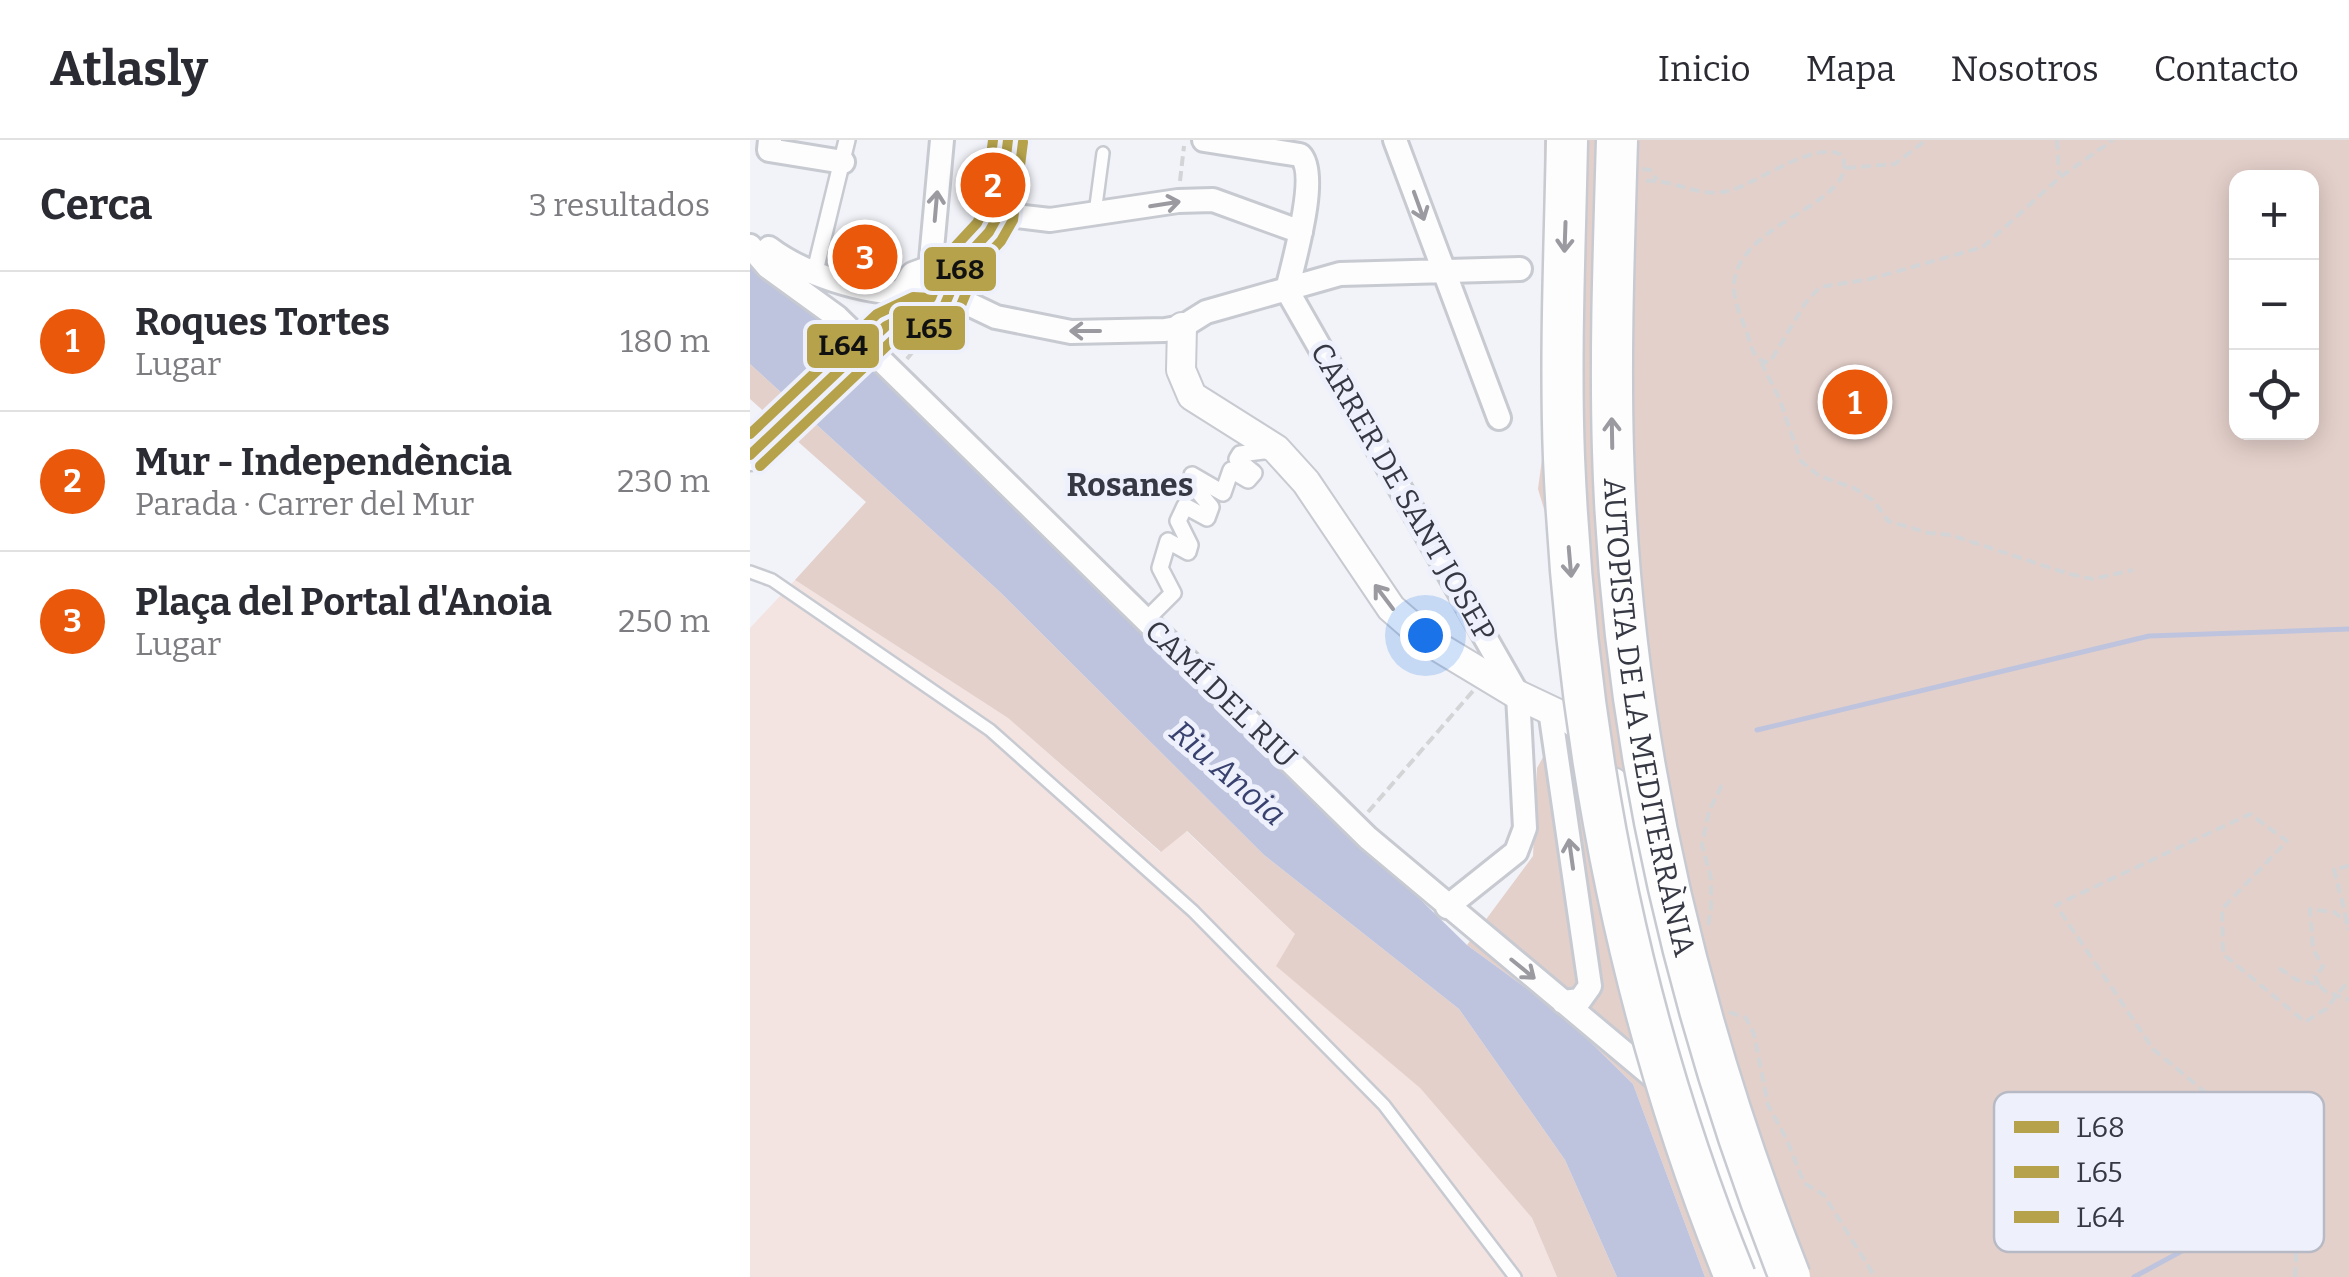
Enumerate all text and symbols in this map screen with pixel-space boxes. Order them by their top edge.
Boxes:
text: Atlasly [50,40,208,98]
text: Inicio [1658,48,1751,90]
text: Mapa [1806,48,1896,90]
text: Nosotros [1951,48,2099,90]
text: Contacto [2154,48,2299,90]
pin: 2 [960,148,1026,222]
map controls [2229,170,2319,440]
button: + [2229,170,2319,260]
text: Cerca [40,180,152,230]
text: 3 resultados [529,186,710,224]
one-way arrow [1411,189,1429,220]
one-way arrow [927,190,946,222]
one-way arrow [1149,194,1181,212]
pin: 3 [832,220,898,294]
one-way arrow [1555,221,1574,253]
line badge: L68 [922,245,998,293]
text: L68 [935,253,985,286]
button: − [2229,260,2319,350]
text: Roques Tortes [135,299,390,345]
line badge: L65 [891,304,967,352]
text: L65 [905,312,953,345]
text: 1 [66,322,79,360]
text: 180 m [620,322,710,360]
line badge: L64 [805,322,881,370]
one-way arrow [1069,322,1102,340]
text: L64 [818,329,868,362]
street label: CARRER DE SANT JOSEP [1303,336,1503,648]
text: Lugar [135,345,221,383]
button: locate [2229,350,2319,440]
pin: 1 [1822,364,1888,440]
one-way arrow [1603,417,1622,449]
text: Mur - Independència [135,439,512,485]
text: 2 [63,462,82,500]
text: 230 m [617,462,710,500]
district label: Rosanes [1067,466,1193,504]
street label: AUTOPISTA DE LA MEDITERRÀNIA [1596,477,1703,961]
text: Parada · Carrer del Mur [135,485,474,523]
one-way arrow [1561,546,1580,578]
text: Plaça del Portal d'Anoia [135,579,552,625]
one-way arrow [1374,584,1395,611]
text: 3 [63,602,82,640]
text: 250 m [618,602,710,640]
your location [1400,610,1451,661]
street label: CAMÍ DEL RIU [1138,613,1304,775]
text: Lugar [135,625,221,663]
water label: Riu Anoia [1163,713,1293,833]
one-way arrow [1562,838,1580,871]
one-way arrow [1509,958,1535,980]
legend [1994,1092,2324,1252]
text: L68 [2076,1111,2125,1144]
text: L65 [2076,1156,2122,1189]
text: L64 [2076,1201,2124,1234]

